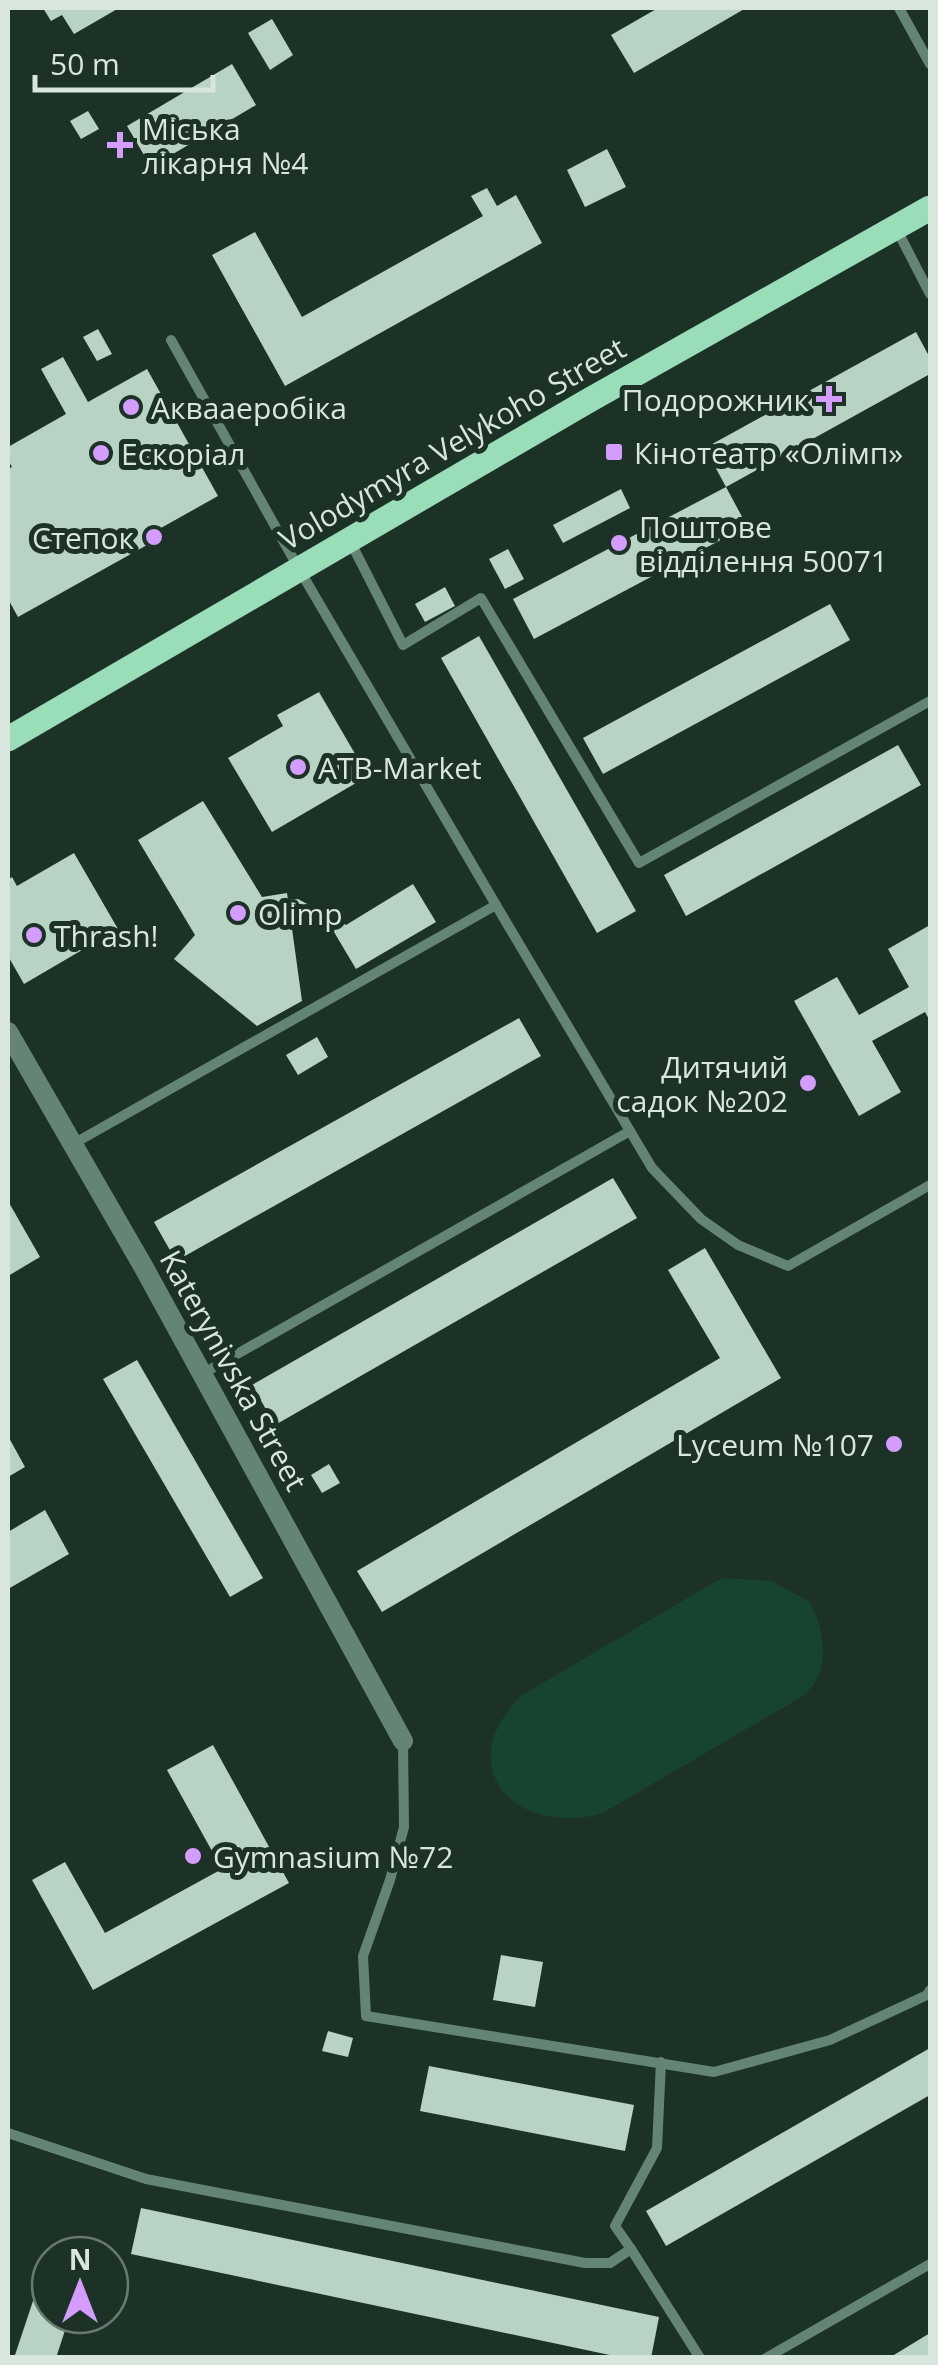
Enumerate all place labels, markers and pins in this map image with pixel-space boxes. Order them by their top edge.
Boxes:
place label: Міська лікарня №4 [142,108,308,183]
marker: Міська лікарня №4 [107,132,133,158]
place label: Подорожник [622,379,809,420]
place label: Аквааеробіка [151,387,347,428]
marker: Подорожник [818,388,840,410]
marker: Аквааеробіка [120,396,142,418]
place label: Кінотеатр «Олімп» [634,432,903,473]
place label: Ескоріал [121,433,245,474]
marker: Кінотеатр «Олімп» [603,441,625,463]
marker: Ескоріал [90,442,112,464]
place label: Поштове відділення 50071 [639,506,888,581]
place label: Степок [32,517,134,558]
marker: Степок [143,526,165,548]
marker: Поштове відділення 50071 [608,532,630,554]
place label: ATB-Market [318,747,482,788]
marker: ATB-Market [287,756,309,778]
place label: Olimp [258,893,343,934]
marker: Olimp [227,902,249,924]
place label: Thrash! [54,915,158,956]
marker: Thrash! [23,924,45,946]
place label: Дитячий садок №202 [616,1046,788,1121]
marker: Дитячий садок №202 [797,1072,819,1094]
place label: Lyceum №107 [676,1424,874,1465]
marker: Lyceum №107 [883,1433,905,1455]
place label: Gymnasium №72 [213,1836,453,1877]
marker: Gymnasium №72 [182,1845,204,1867]

